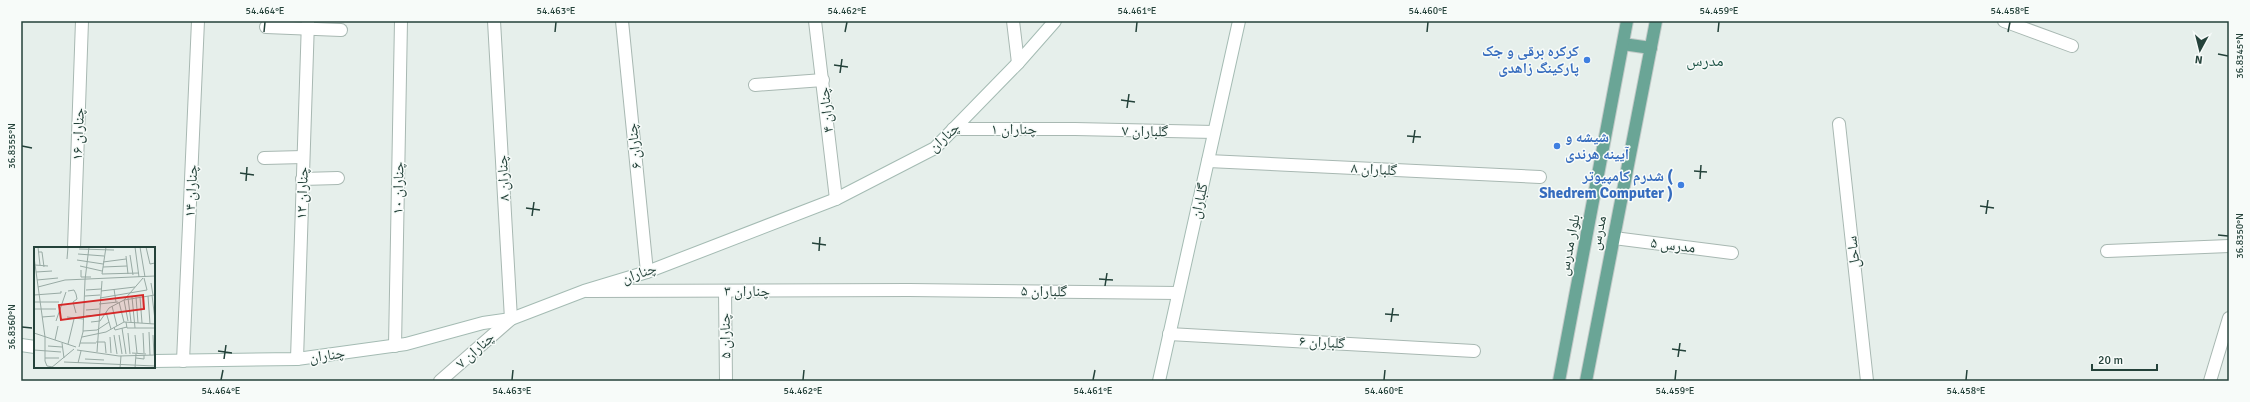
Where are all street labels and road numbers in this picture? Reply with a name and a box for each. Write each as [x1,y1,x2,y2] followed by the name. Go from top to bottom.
[815,86,838,134] street label: ۴ چناران
[68,107,89,161] street label: چناران ۱۶
[925,118,964,156] street label: چناران
[991,120,1037,139] street label: چناران ۱
[623,122,646,170] street label: چناران ۶
[1122,122,1169,141] street label: ۷ گلباران
[493,154,514,201] street label: چناران ۸
[1350,159,1398,180] street label: گلباران ۸
[389,161,408,214] street label: چناران ۱۰
[181,164,202,218] street label: چناران ۱۴
[292,166,313,220] street label: چناران ۱۲
[1186,181,1213,221] street label: گلباران
[1554,213,1585,278] street label: بلوار مدرس
[1586,214,1611,252] street label: مدرس
[1649,233,1697,258] street label: مدرس ۵
[1842,235,1865,269] street label: ساحل
[619,259,660,288] street label: چناران
[724,282,770,301] street label: چناران ۳
[1021,282,1068,301] street label: گلباران ۵
[716,312,735,359] street label: ۵ چناران
[452,328,499,373] street label: چناران ۷
[1298,332,1346,353] street label: گلباران ۶
[308,344,347,367] street label: چناران

